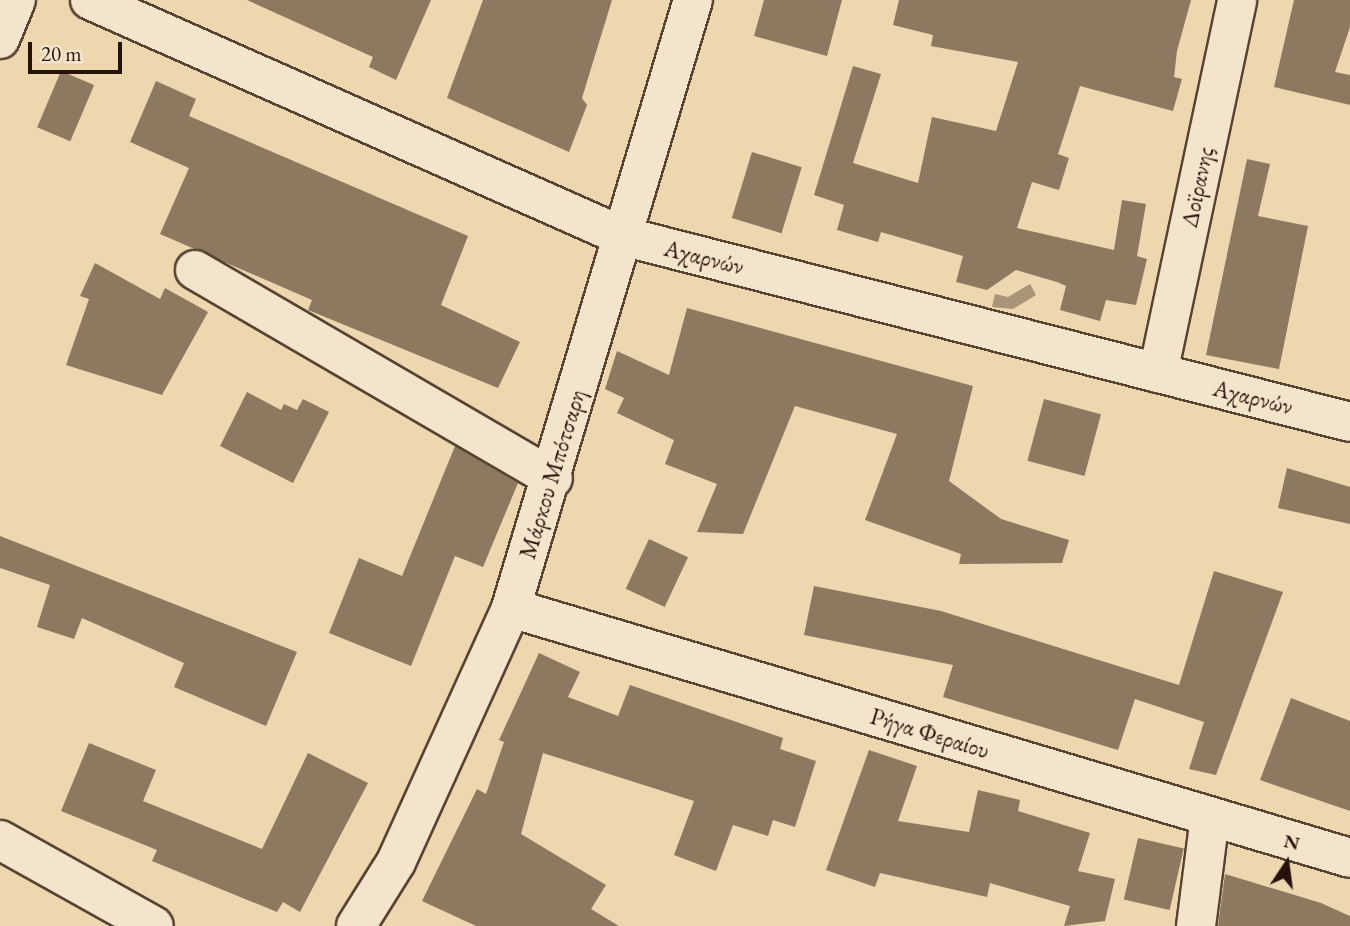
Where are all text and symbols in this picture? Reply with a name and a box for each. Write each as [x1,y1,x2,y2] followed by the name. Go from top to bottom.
[32,28,126,72] scale bar
[41,40,82,67] text: 20 m
[1174,144,1220,230] street label: Δοϊρανης
[661,233,747,281] street label: Αχαρνών
[1210,373,1296,421] street label: Αχαρνών
[513,386,591,562] street label: Μάρκου Μπότσαρη
[867,701,993,765] street label: Ρήγα Φεραίου
[1252,828,1322,898] north arrow
[1282,828,1302,856] text: N

